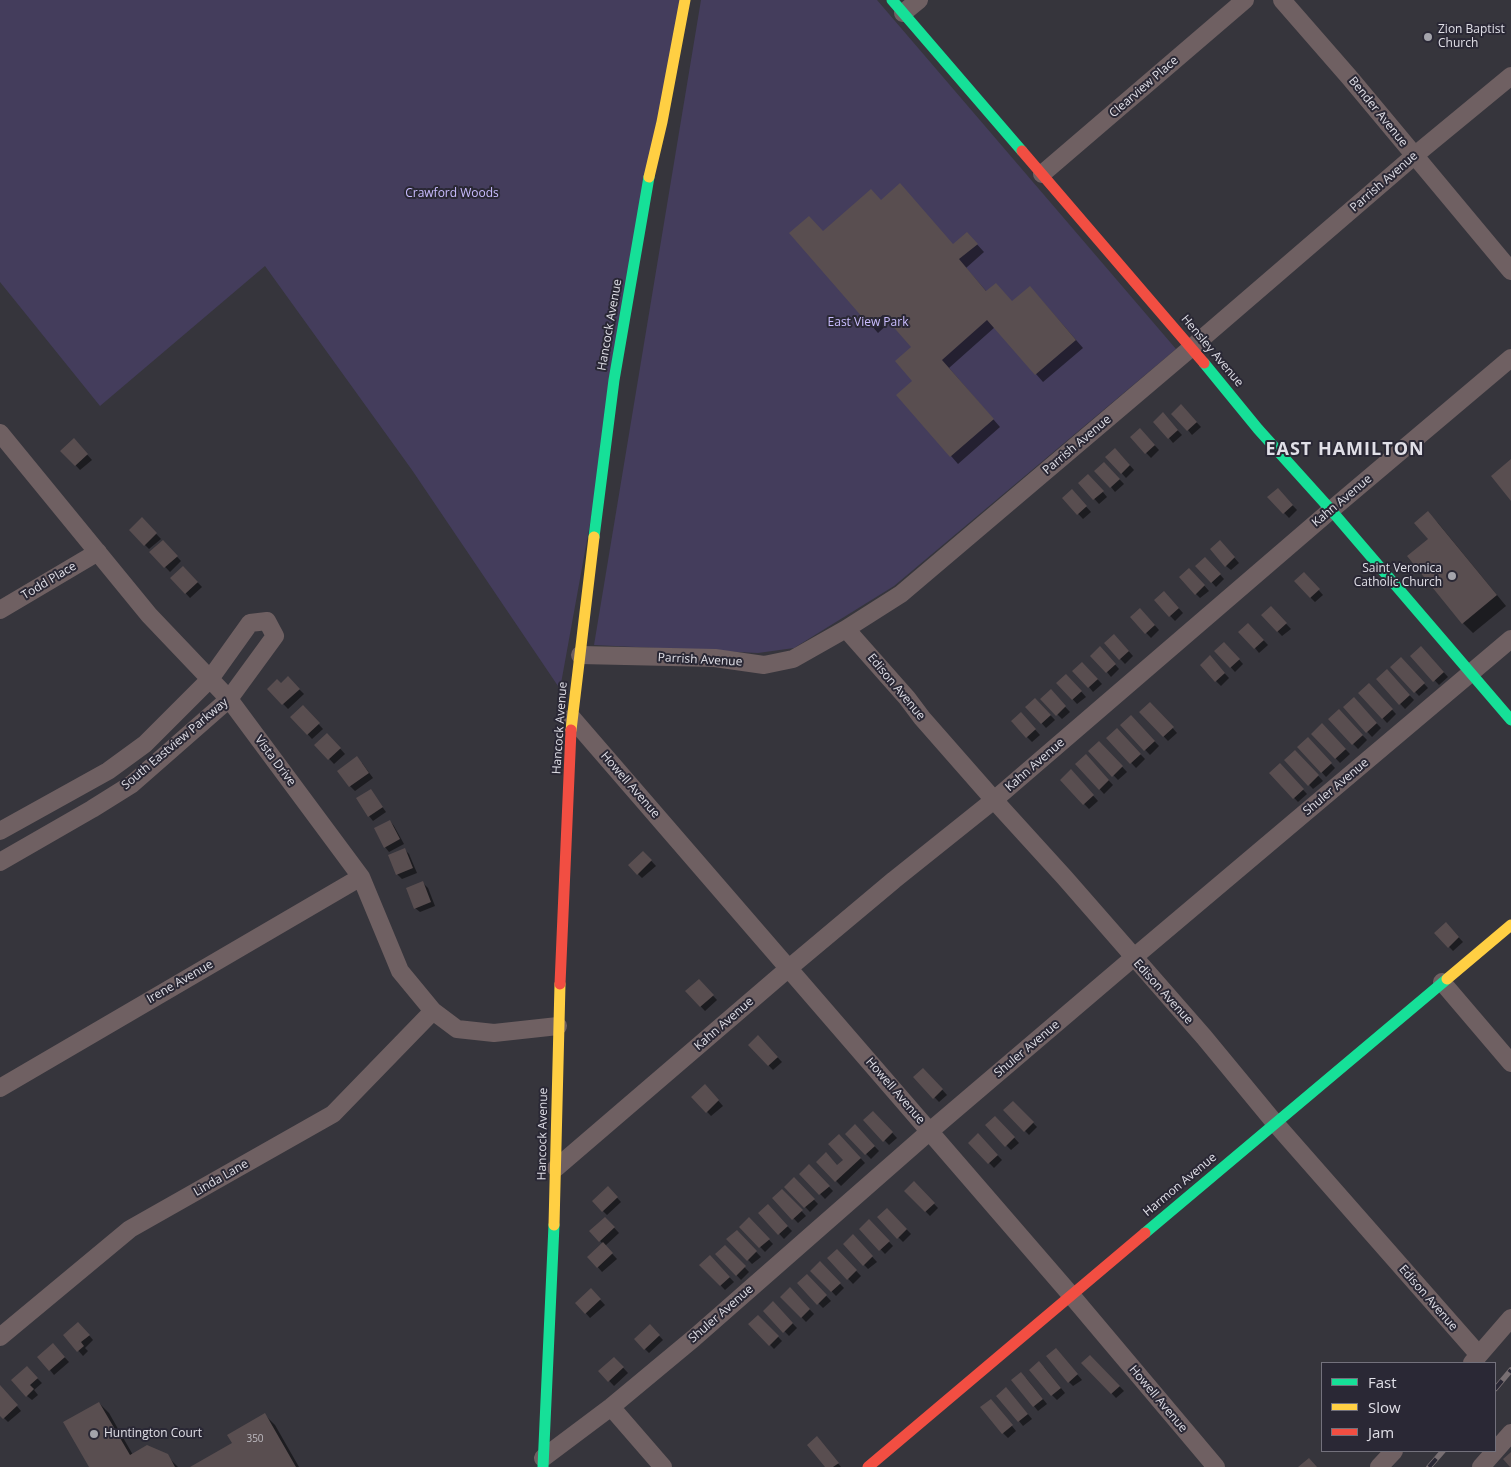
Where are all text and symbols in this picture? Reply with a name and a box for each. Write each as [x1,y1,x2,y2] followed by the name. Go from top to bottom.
[1438,23,1505,51] place label: Zion Baptist Church
[1422,31,1434,43] marker: Zion Baptist Church
[1107,53,1181,121] street label: Clearview Place
[1345,74,1411,150] street label: Bender Avenue
[1347,149,1421,215] street label: Parrish Avenue
[405,187,499,201] park label: Crawford Woods
[595,278,625,372] street label: Hancock Avenue
[1178,312,1246,390] street label: Hensley Avenue
[828,316,908,330] park label: East View Park
[1040,412,1114,478] street label: Parrish Avenue
[1264,439,1426,461] district label: EAST HAMILTON
[1309,472,1375,530] street label: Kahn Avenue
[19,559,79,603] street label: Todd Place
[1354,562,1442,590] place label: Saint Veronica Catholic Church
[1446,570,1458,582] marker: Saint Veronica Catholic Church
[657,651,743,669] street label: Parrish Avenue
[864,651,928,723] street label: Edison Avenue
[550,681,570,775] street label: Hancock Avenue
[119,695,231,793] street label: South Eastview Parkway
[251,733,299,789] street label: Vista Drive
[1002,735,1068,795] street label: Kahn Avenue
[597,749,663,821] street label: Howell Avenue
[1300,755,1372,819] street label: Shuler Avenue
[144,957,216,1007] street label: Irene Avenue
[1130,957,1196,1027] street label: Edison Avenue
[691,994,757,1054] street label: Kahn Avenue
[991,1017,1063,1081] street label: Shuler Avenue
[862,1055,928,1127] street label: Howell Avenue
[535,1087,551,1181] street label: Hancock Avenue
[1141,1150,1219,1220] street label: Harmon Avenue
[191,1157,251,1199] street label: Linda Lane
[1396,1262,1460,1334] street label: Edison Avenue
[686,1282,756,1346] street label: Shuler Avenue
[1321,1362,1496,1452] legend
[1126,1363,1190,1435] street label: Howell Avenue
[1368,1372,1397,1392] text: Fast
[1368,1397,1401,1417] text: Slow
[1368,1422,1394,1442] text: Jam
[104,1427,202,1441] place label: Huntington Court
[88,1428,100,1440] marker: Huntington Court
[246,1433,264,1445] house number: 350

